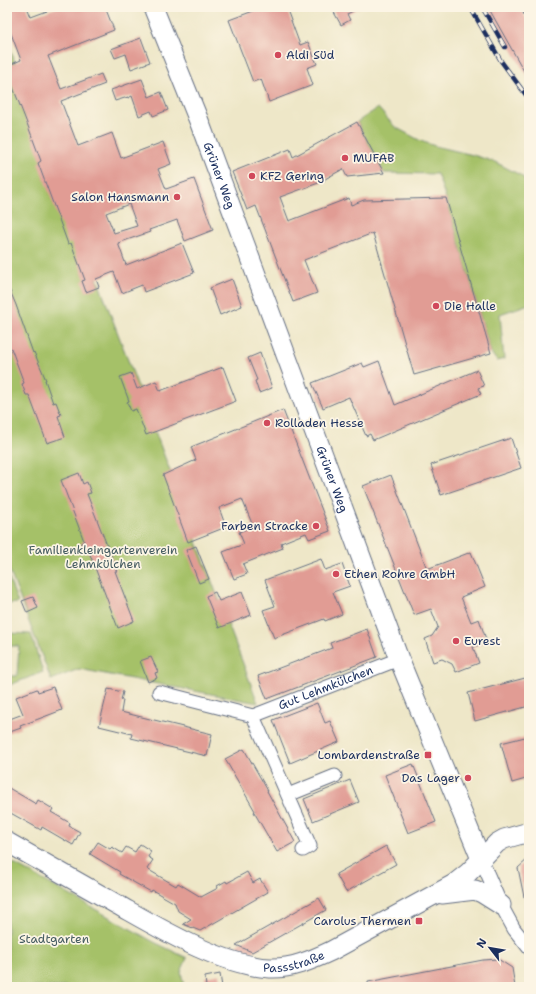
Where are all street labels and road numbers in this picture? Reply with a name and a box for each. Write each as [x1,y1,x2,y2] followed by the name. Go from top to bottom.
[200,140,239,211] street label: Grüner Weg
[312,444,352,515] street label: Grüner Weg
[276,662,375,713] street label: Gut Lehmkülchen
[262,947,327,976] street label: Passstraße

